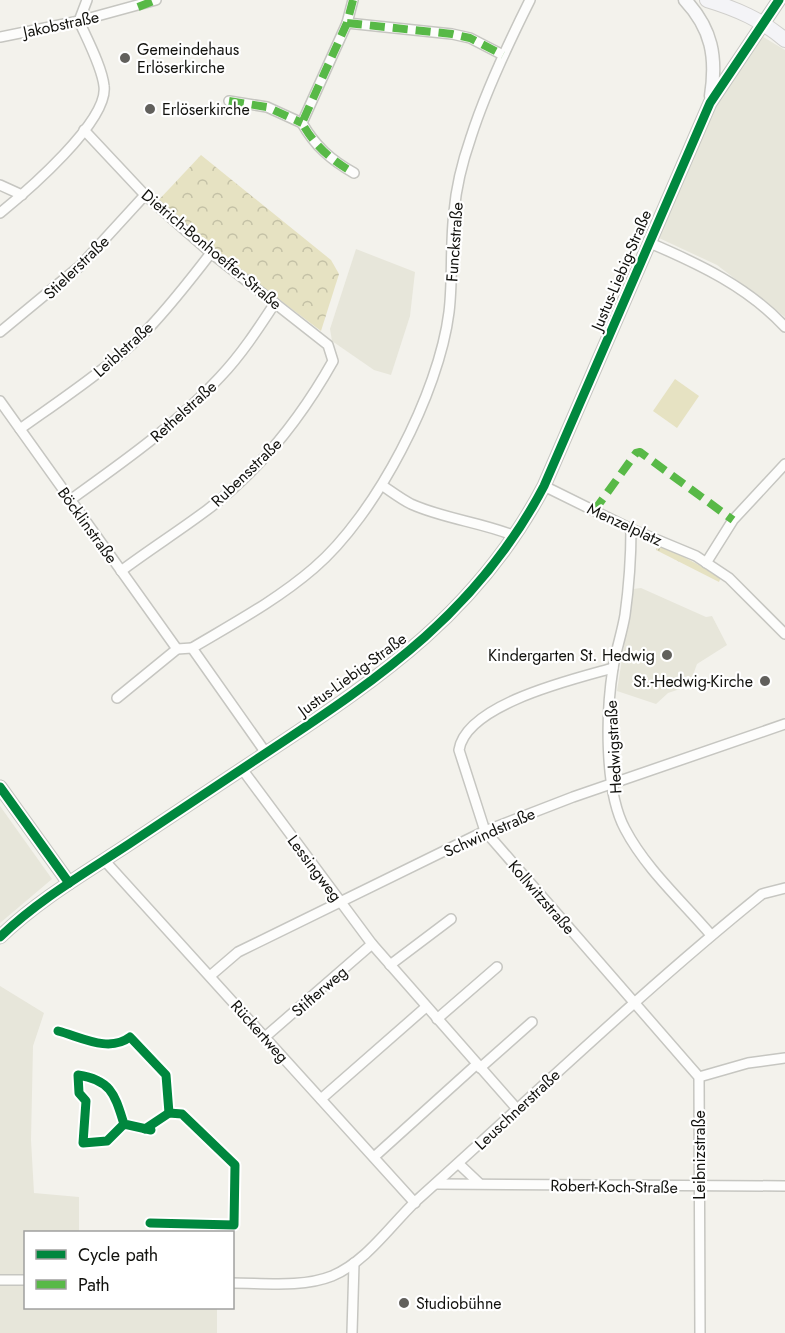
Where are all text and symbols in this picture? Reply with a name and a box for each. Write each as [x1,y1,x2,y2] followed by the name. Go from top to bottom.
[19,5,101,44] street label: Jakobstraße
[137,38,239,79] place label: Gemeindehaus Erlöserkirche
[118,51,132,65] marker: Gemeindehaus Erlöserkirche
[162,98,250,121] place label: Erlöserkirche
[143,102,157,116] marker: Erlöserkirche
[137,184,287,315] street label: Dietrich-Bonhoeffer-Straße
[440,201,469,283] street label: Funckstraße
[585,206,657,336] street label: Justus-Liebig-Straße
[38,230,114,305] street label: Stielerstraße
[88,316,158,382] street label: Leiblstraße
[145,375,222,447] street label: Rethelstraße
[206,433,287,512] street label: Rubensstraße
[52,482,123,568] street label: Böcklinstraße
[584,497,667,552] street label: Menzelplatz
[292,627,411,723] street label: Justus-Liebig-Straße
[488,644,655,667] place label: Kindergarten St. Hedwig
[660,648,674,662] marker: Kindergarten St. Hedwig
[633,670,753,693] place label: St.-Hedwig-Kirche
[758,674,772,688] marker: St.-Hedwig-Kirche
[600,700,627,794] street label: Hedwigstraße
[440,802,539,863] street label: Schwindstraße
[282,830,347,906] street label: Lessingweg
[503,855,580,939] street label: Kollwitzstraße
[286,961,352,1022] street label: Stifterweg
[225,995,294,1068] street label: Rückertweg
[470,1064,565,1155] street label: Leuschnerstraße
[688,1110,711,1200] street label: Leibnizstraße
[550,1174,678,1199] street label: Robert-Koch-Straße
[24,1231,234,1309] legend
[78,1242,158,1268] text: Cycle path
[78,1272,110,1298] text: Path
[416,1292,502,1315] place label: Studiobühne
[397,1296,411,1310] marker: Studiobühne

